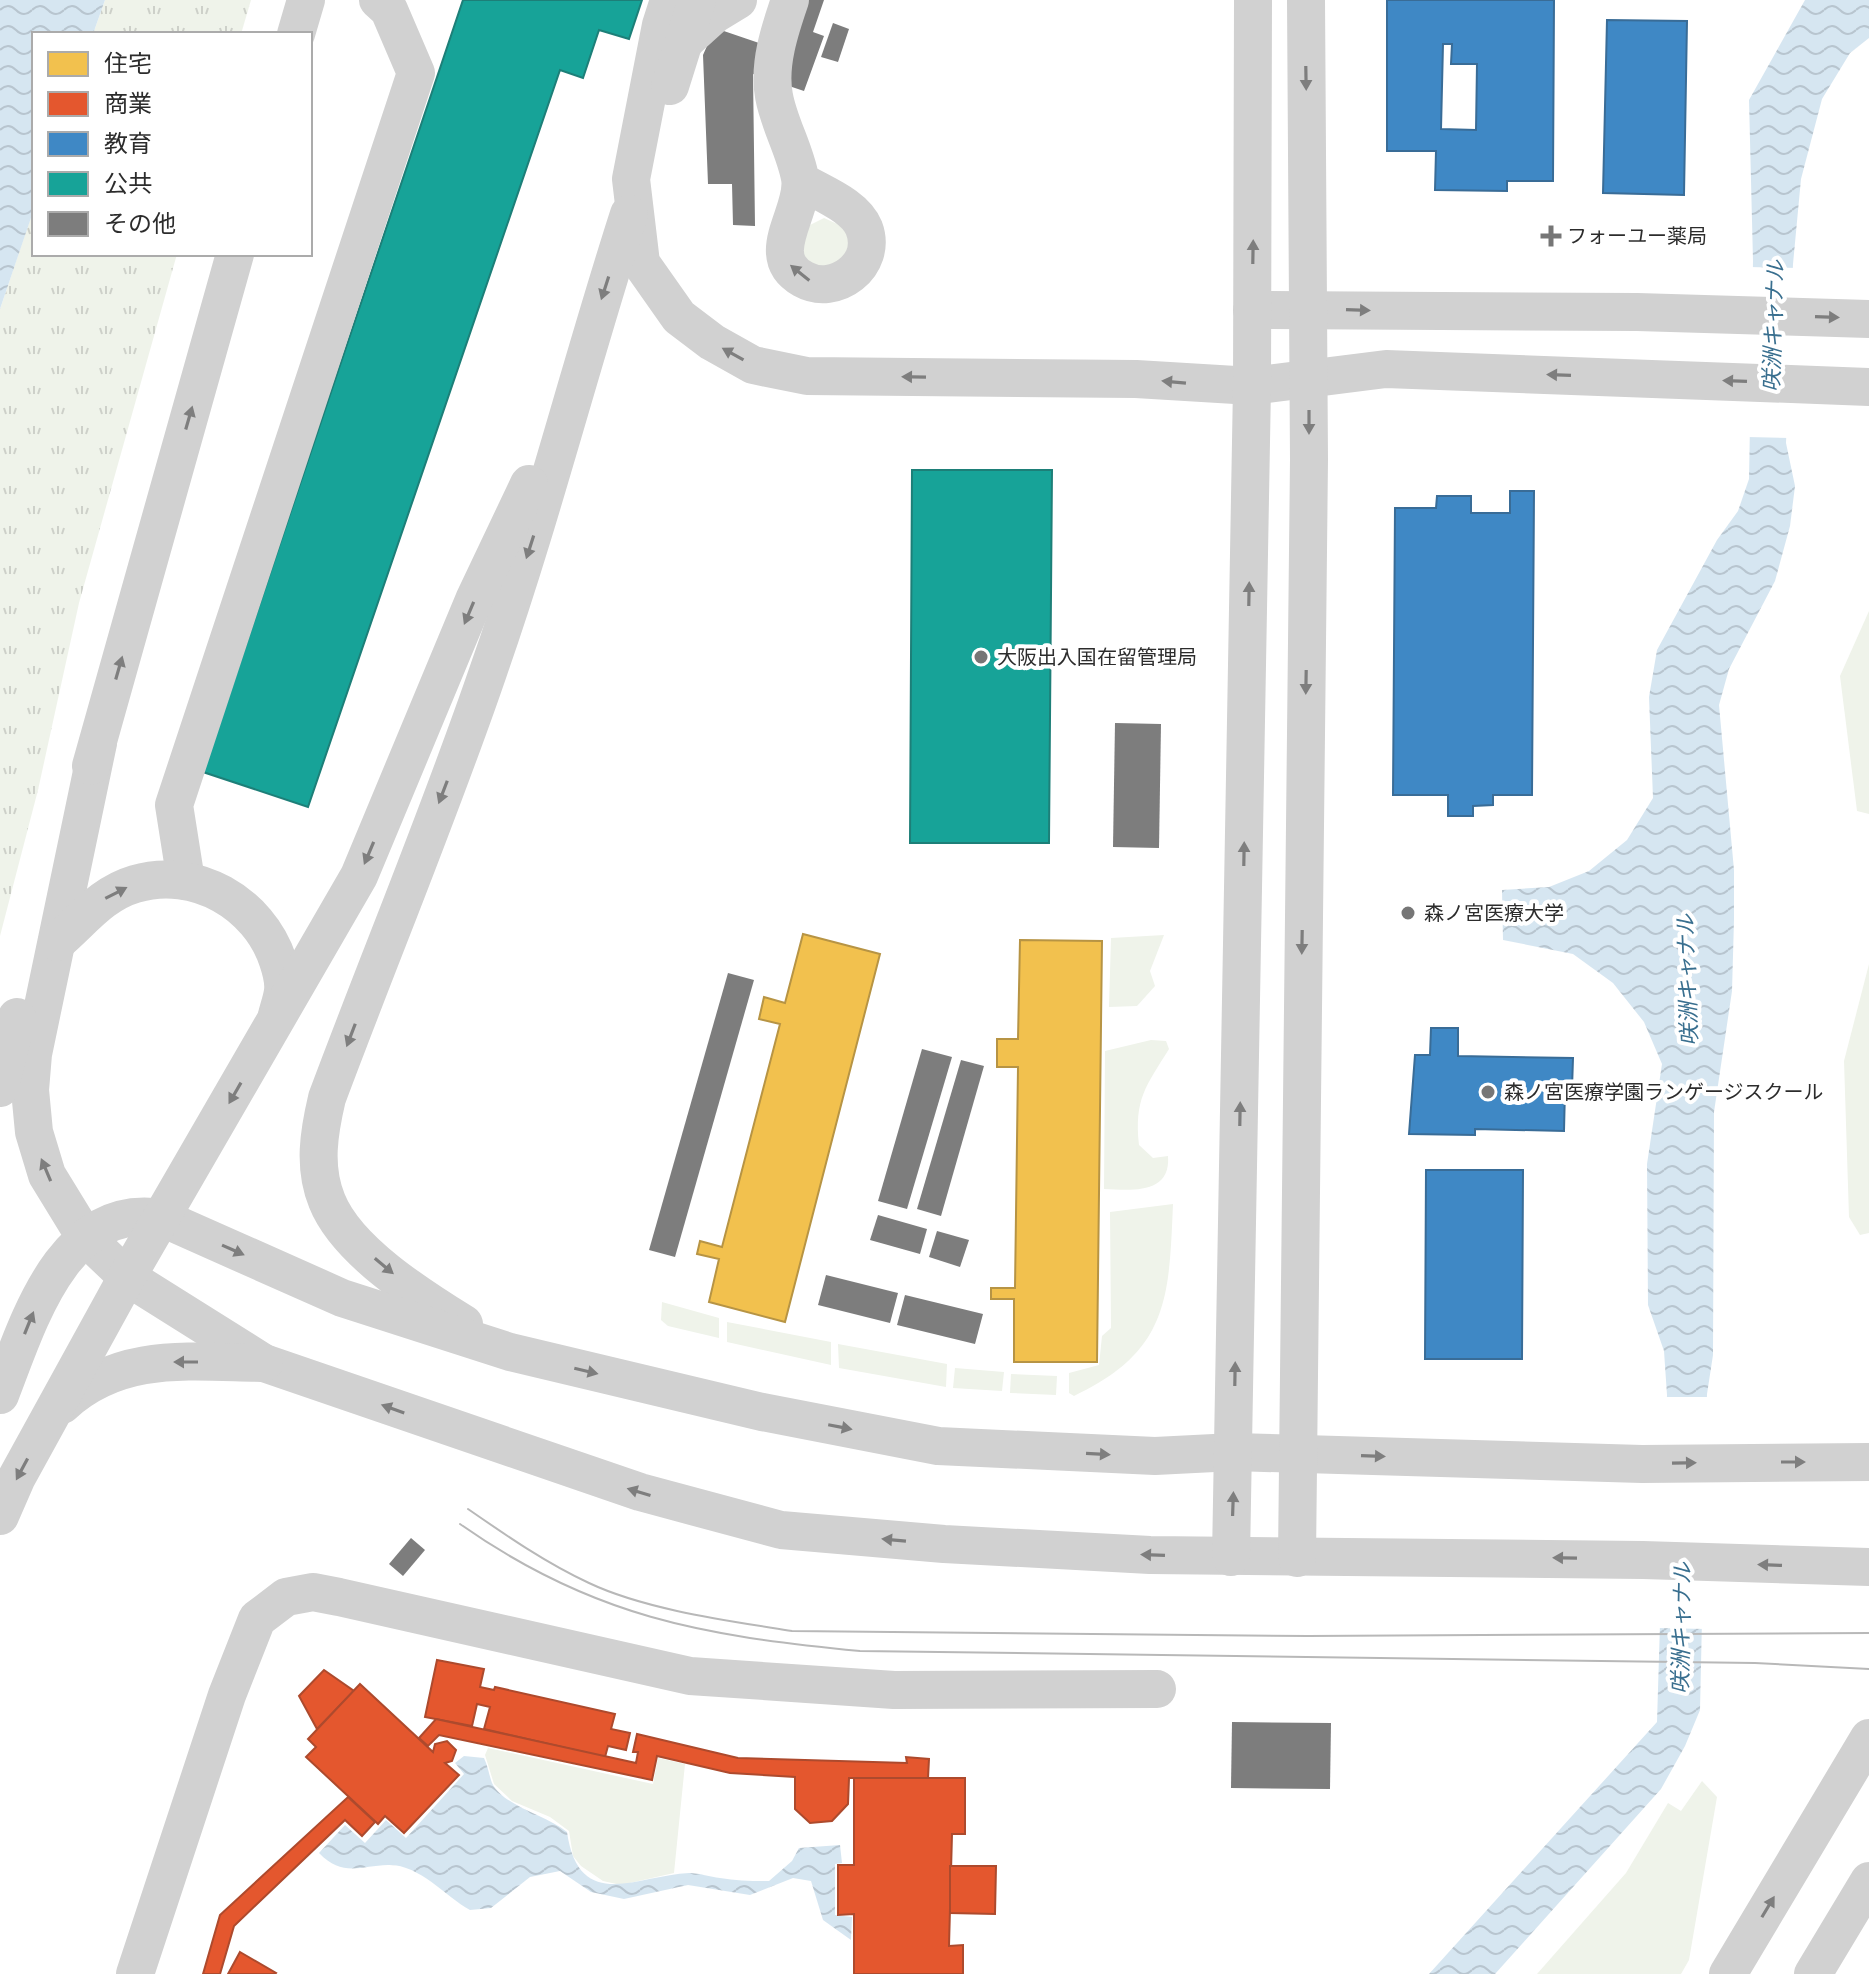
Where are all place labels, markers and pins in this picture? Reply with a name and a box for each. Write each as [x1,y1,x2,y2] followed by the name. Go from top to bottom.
[1567,224,1707,248] place label: フォーユー薬局
[1542,227,1560,245] marker: フォーユー薬局
[997,645,1197,669] place label: 大阪出入国在留管理局
[972,648,990,666] marker: 大阪出入国在留管理局
[1424,901,1564,925] place label: 森ノ宮医療大学
[1399,904,1417,922] marker: 森ノ宮医療大学
[1504,1080,1824,1104] place label: 森ノ宮医療学園ランゲージスクール
[1479,1083,1497,1101] marker: 森ノ宮医療学園ランゲージスクール

